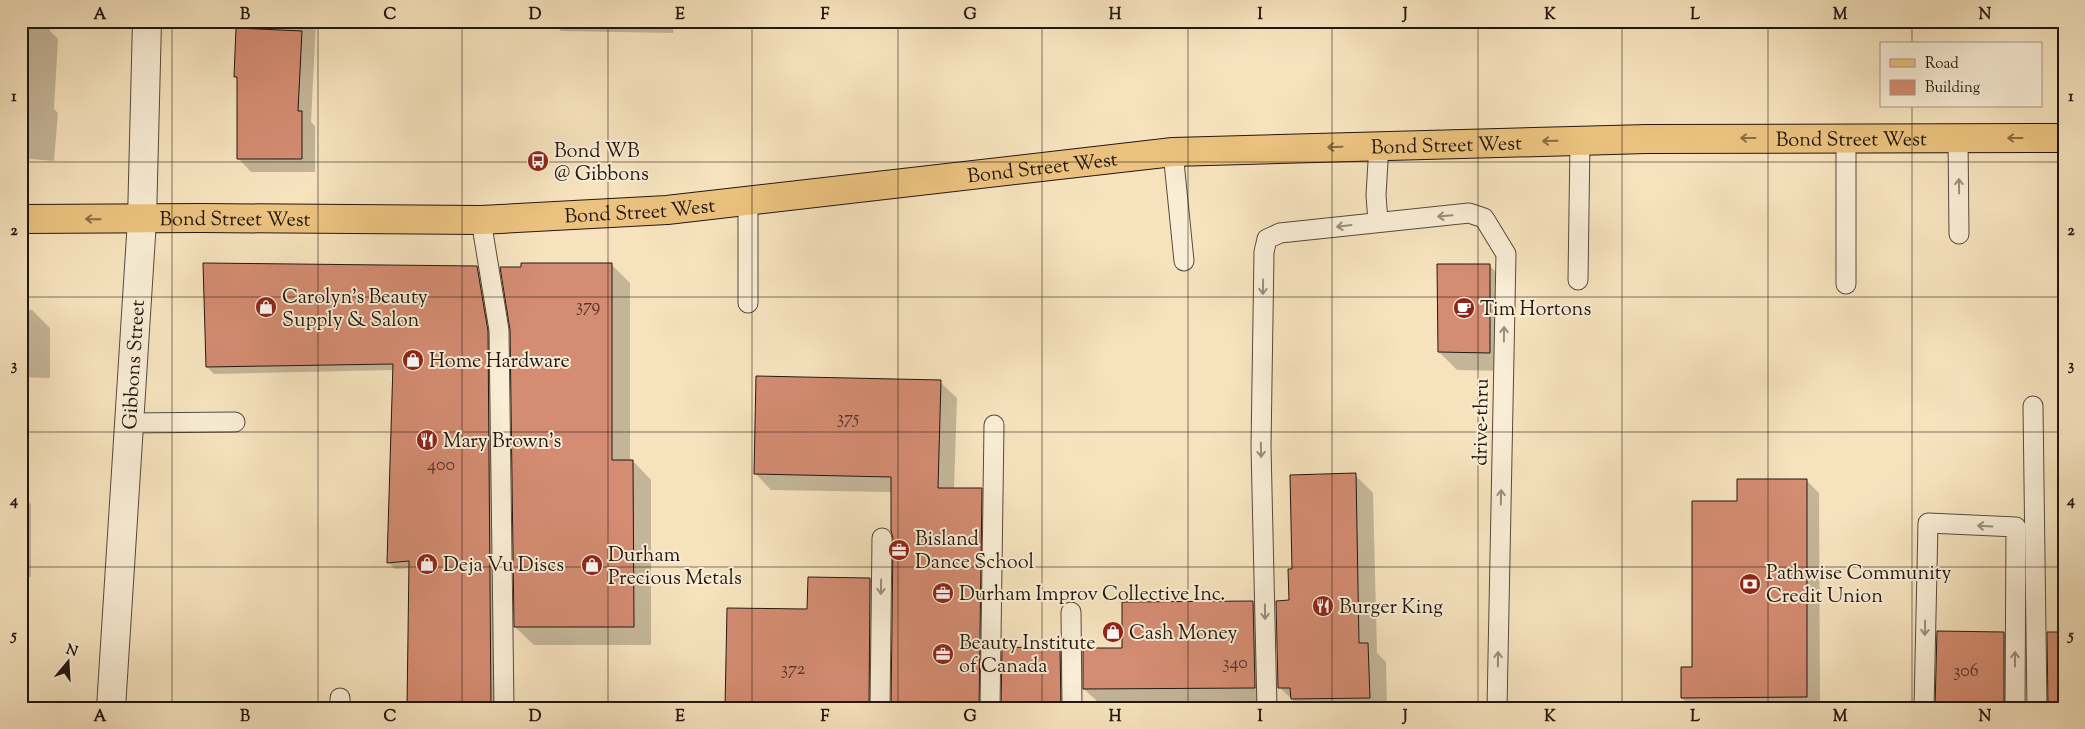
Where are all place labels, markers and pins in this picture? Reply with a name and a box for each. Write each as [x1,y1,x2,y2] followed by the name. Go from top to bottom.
[554,138,649,190] place label: Bond WB @ Gibbons
[526,149,550,173] bus stop icon: Bond WB @ Gibbons
[282,284,428,336] place label: Carolyn’s Beauty Supply & Salon
[254,295,278,319] shop icon: Carolyn’s Beauty Supply & Salon
[1452,296,1476,320] cafe icon: Tim Hortons
[1480,296,1591,325] place label: Tim Hortons
[401,348,425,372] shop icon: Home Hardware
[429,348,570,377] place label: Home Hardware
[415,428,439,452] restaurant icon: Mary Brown's
[443,428,561,457] place label: Mary Brown's
[915,526,1034,578] place label: Bisland Dance School
[887,538,911,562] office icon: Bisland Dance School
[608,542,742,594] place label: Durham Precious Metals
[415,552,439,576] shop icon: Deja Vu Discs
[443,552,564,581] place label: Deja Vu Discs
[580,553,604,577] shop icon: Durham Precious Metals
[1766,560,1952,612] place label: Pathwise Community Credit Union
[1738,572,1762,596] bank icon: Pathwise Community Credit Union
[931,581,955,605] office icon: Durham Improv Collective Inc.
[959,581,1225,610] place label: Durham Improv Collective Inc.
[1311,594,1335,618] restaurant icon: Burger King
[1339,594,1443,623] place label: Burger King
[1101,620,1125,644] shop icon: Cash Money
[1129,620,1238,649] place label: Cash Money
[959,630,1096,682] place label: Beauty Institute of Canada
[931,642,955,666] office icon: Beauty Institute of Canada

